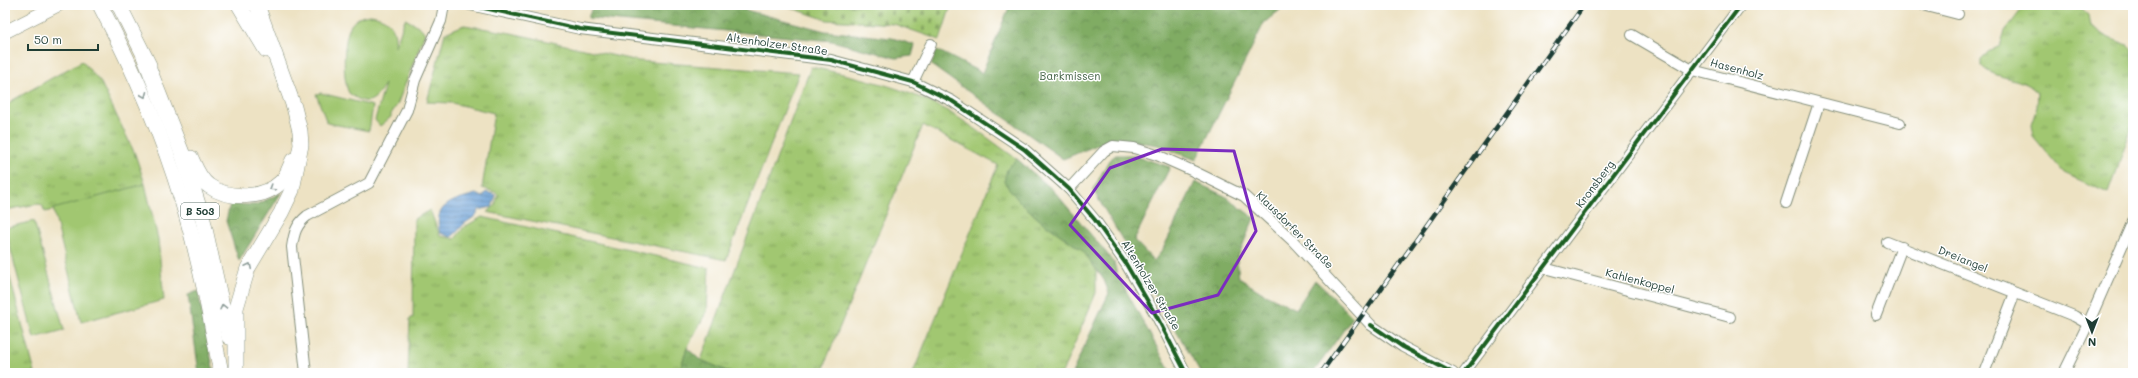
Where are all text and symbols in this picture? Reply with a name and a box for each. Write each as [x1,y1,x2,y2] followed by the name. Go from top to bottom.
[28,26,98,52] scale bar
[725,29,829,58] street label: Altenholzer Straße
[34,31,62,47] text: 50 m
[1709,54,1765,83] street label: Hasenholz
[1040,68,1100,83] park label: Barkmissen
[139,91,147,98] one-way arrow
[1572,157,1617,211] street label: Kronsberg
[269,183,276,190] one-way arrow
[1253,188,1338,272] street label: Klausdorfer Straße
[181,203,219,219] road number: B 503
[1119,237,1184,333] street label: Altenholzer Straße
[1936,242,1990,275] street label: Dreiangel
[244,263,252,270] one-way arrow
[1604,264,1676,297] street label: Kahlenkoppel
[220,304,228,310] one-way arrow
[2072,312,2112,352] north arrow
[2088,335,2096,350] text: N

